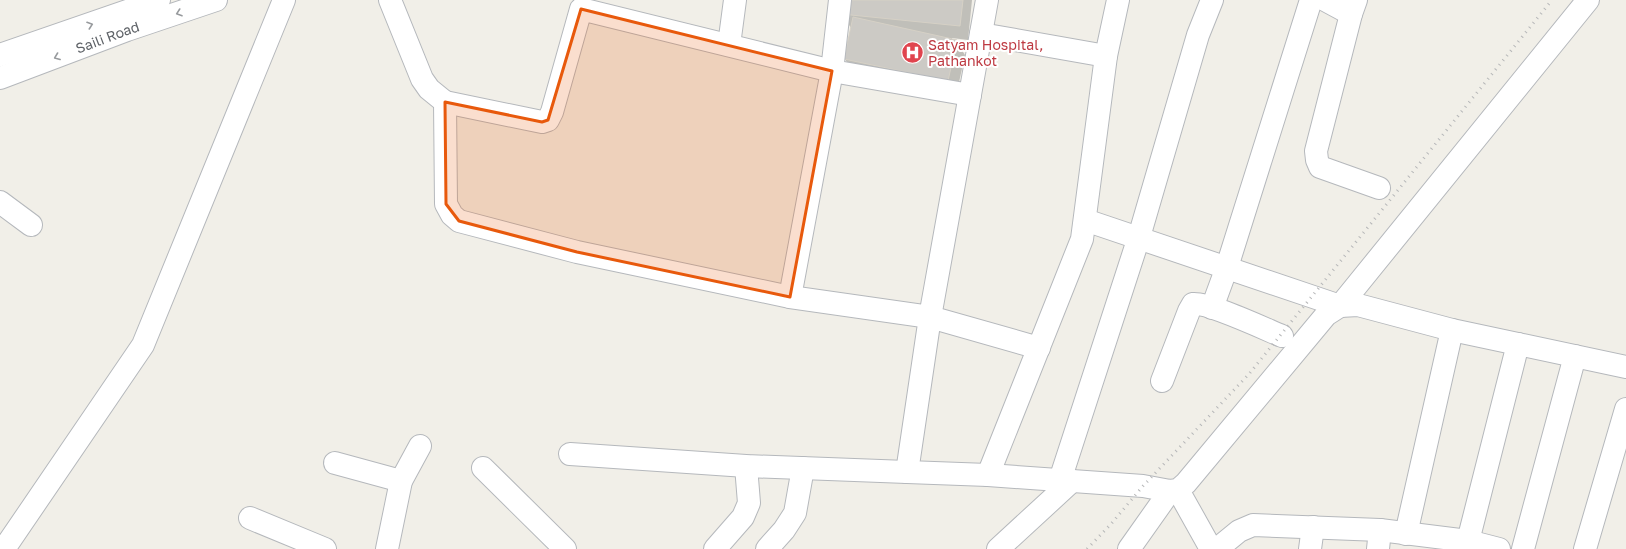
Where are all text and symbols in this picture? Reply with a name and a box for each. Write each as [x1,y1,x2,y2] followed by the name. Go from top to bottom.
[176,8,183,16] one-way arrow
[73,17,142,57] street label: Saili Road
[86,21,93,29] one-way arrow
[928,36,1044,69] place label: Satyam Hospital, Pathankot
[899,40,925,66] hospital icon: Satyam Hospital, Pathankot
[53,52,60,60] one-way arrow

